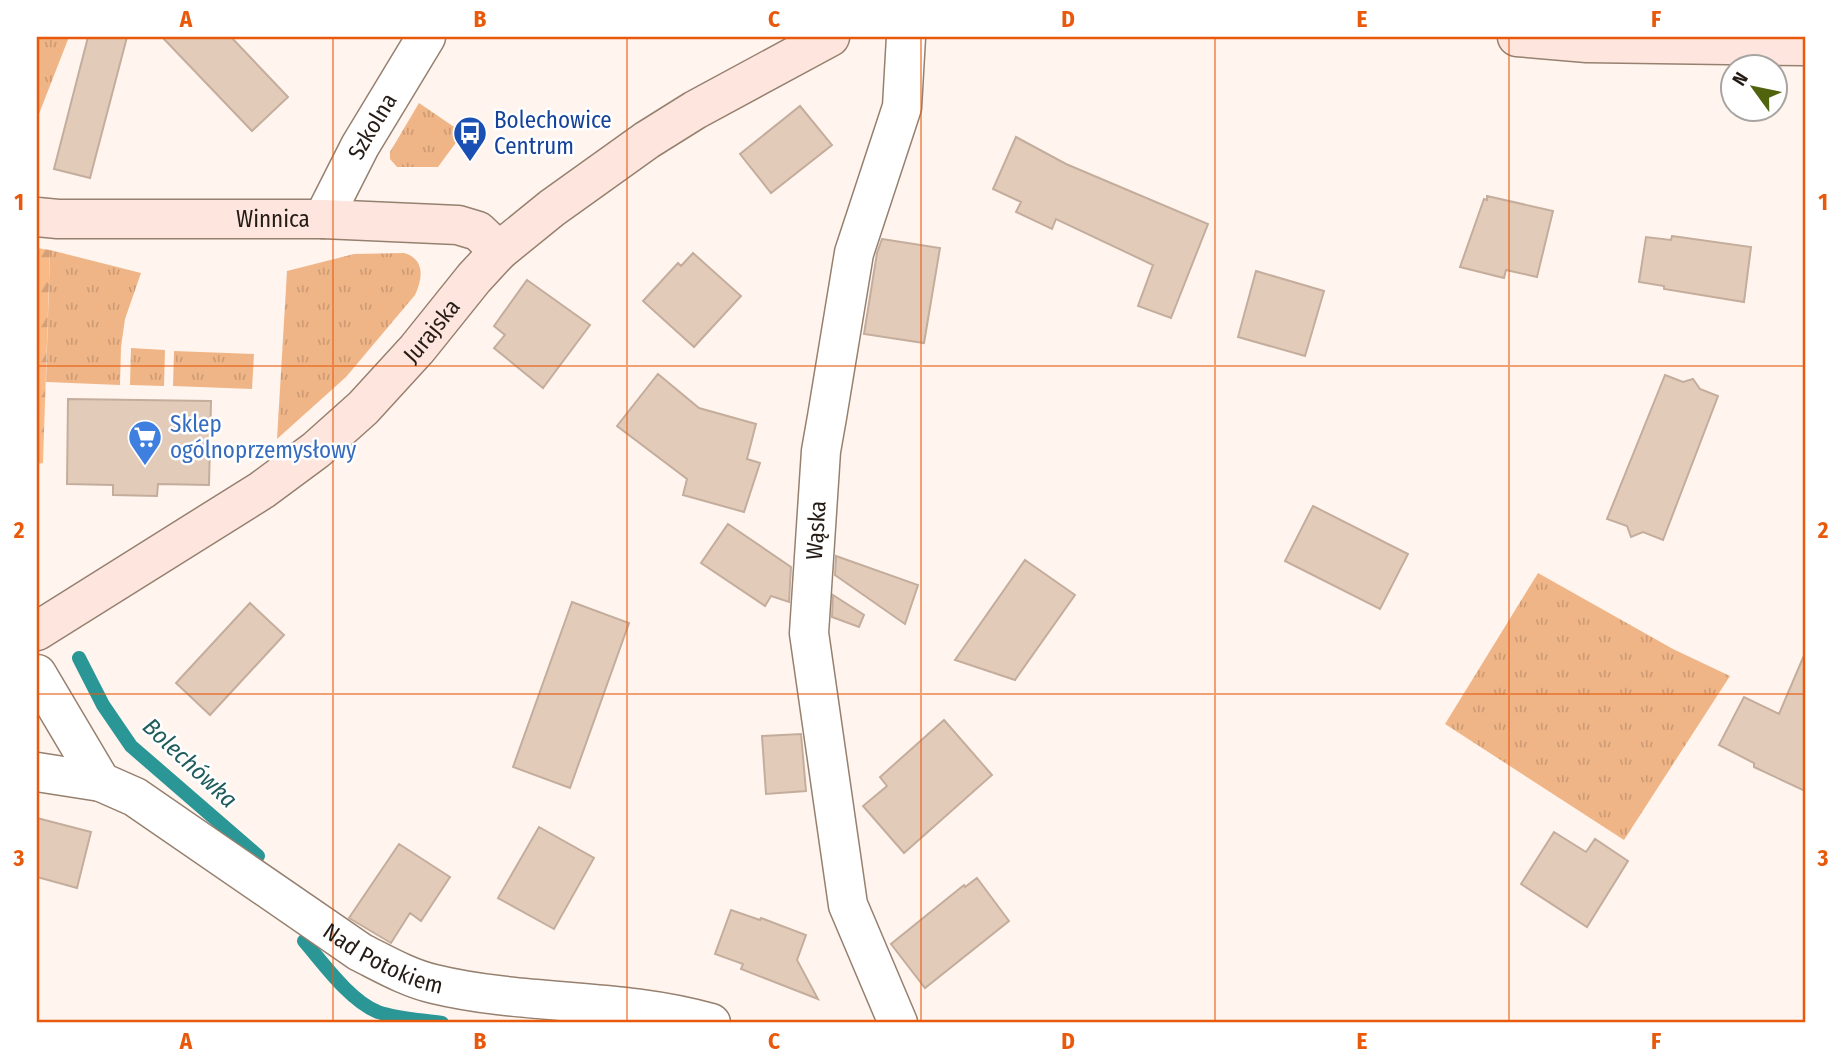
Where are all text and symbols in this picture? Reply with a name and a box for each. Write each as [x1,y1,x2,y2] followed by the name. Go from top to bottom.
[179,5,193,33] text: A
[474,5,487,33] text: B
[768,5,780,33] text: C
[1061,5,1075,33] text: D
[1357,5,1368,33] text: E
[1651,5,1661,33] text: F
[1720,52,1790,122] north arrow
[1727,68,1753,90] text: N
[342,88,403,164] street label: Szkolna
[494,106,612,160] place label: Bolechowice Centrum
[451,114,489,163] bus stop icon: Bolechowice Centrum
[14,188,24,216] text: 1
[1818,188,1828,216] text: 1
[236,205,310,233] street label: Winnica
[397,293,466,369] street label: Jurajska
[170,410,357,464] place label: Sklep ogólnoprzemysłowy
[126,418,164,467] supermarket icon: Sklep ogólnoprzemysłowy
[800,500,832,561] street label: Wąska
[13,516,25,544] text: 2
[1817,516,1829,544] text: 2
[137,712,243,814] water label: Bolechówka
[13,844,25,872] text: 3
[1817,844,1829,872] text: 3
[318,917,446,1000] street label: Nad Potokiem
[179,1027,193,1055] text: A
[474,1027,487,1055] text: B
[768,1027,780,1055] text: C
[1061,1027,1075,1055] text: D
[1357,1027,1368,1055] text: E
[1651,1027,1661,1055] text: F

